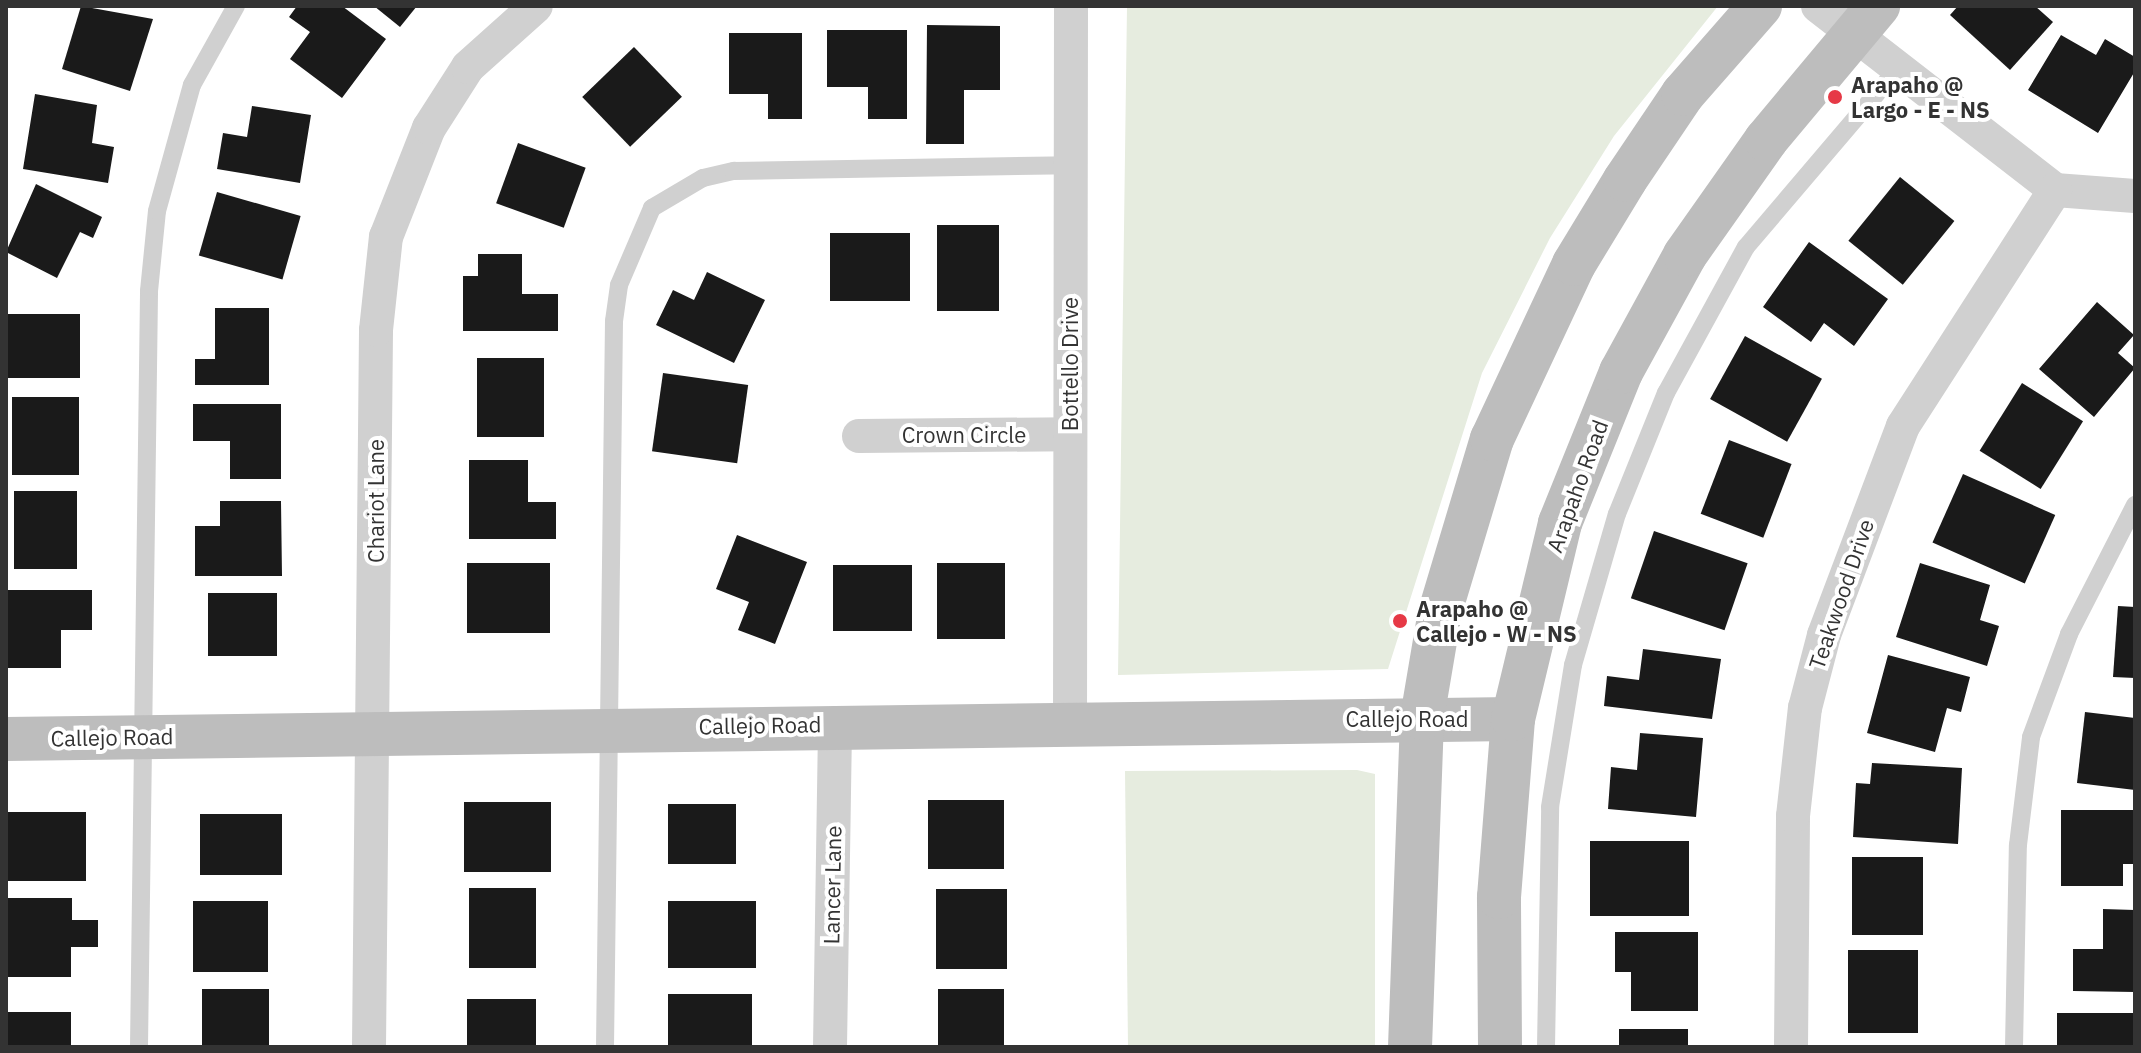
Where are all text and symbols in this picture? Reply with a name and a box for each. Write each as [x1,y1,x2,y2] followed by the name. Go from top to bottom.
[1851,71,1990,122] place label: Arapaho @ Largo - E - NS
[1826,88,1844,106] marker: Arapaho @ Largo - E - NS
[1057,297,1083,431] street label: Bottello Drive
[1541,416,1613,556] street label: Arapaho Road
[902,422,1026,448] street label: Crown Circle
[363,439,389,563] street label: Chariot Lane
[1803,515,1879,673] street label: Teakwood Drive
[1416,595,1577,646] place label: Arapaho @ Callejo - W - NS
[1391,612,1409,630] marker: Arapaho @ Callejo - W - NS
[1346,706,1468,732] street label: Callejo Road
[698,711,822,739] street label: Callejo Road
[50,723,174,751] street label: Callejo Road
[818,825,846,945] street label: Lancer Lane

